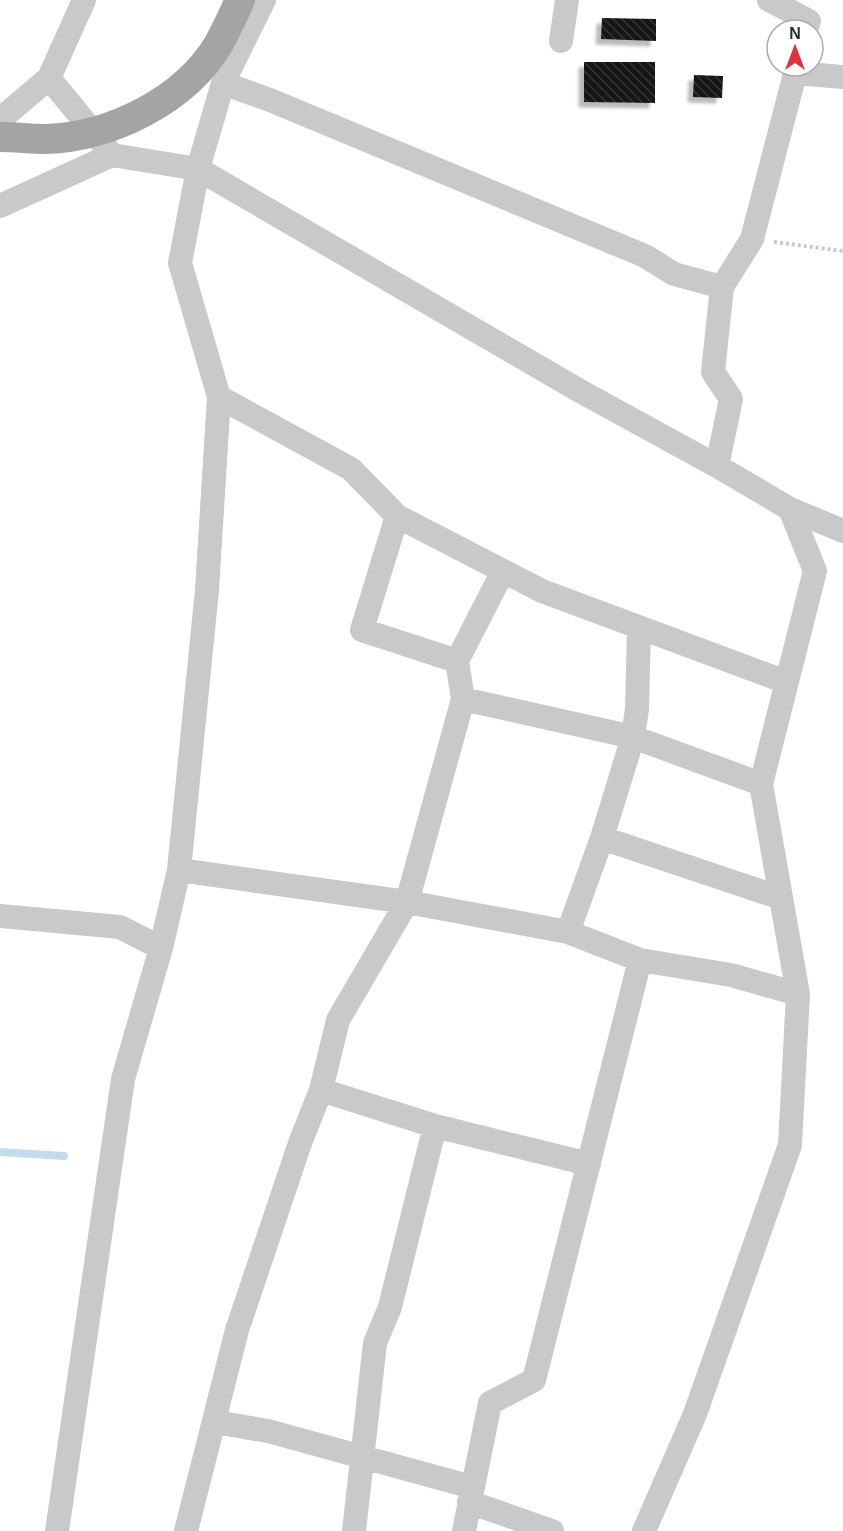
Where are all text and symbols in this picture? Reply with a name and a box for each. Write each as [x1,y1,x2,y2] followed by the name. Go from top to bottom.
[765,18,825,78] north arrow
[789,25,801,42] text: N

